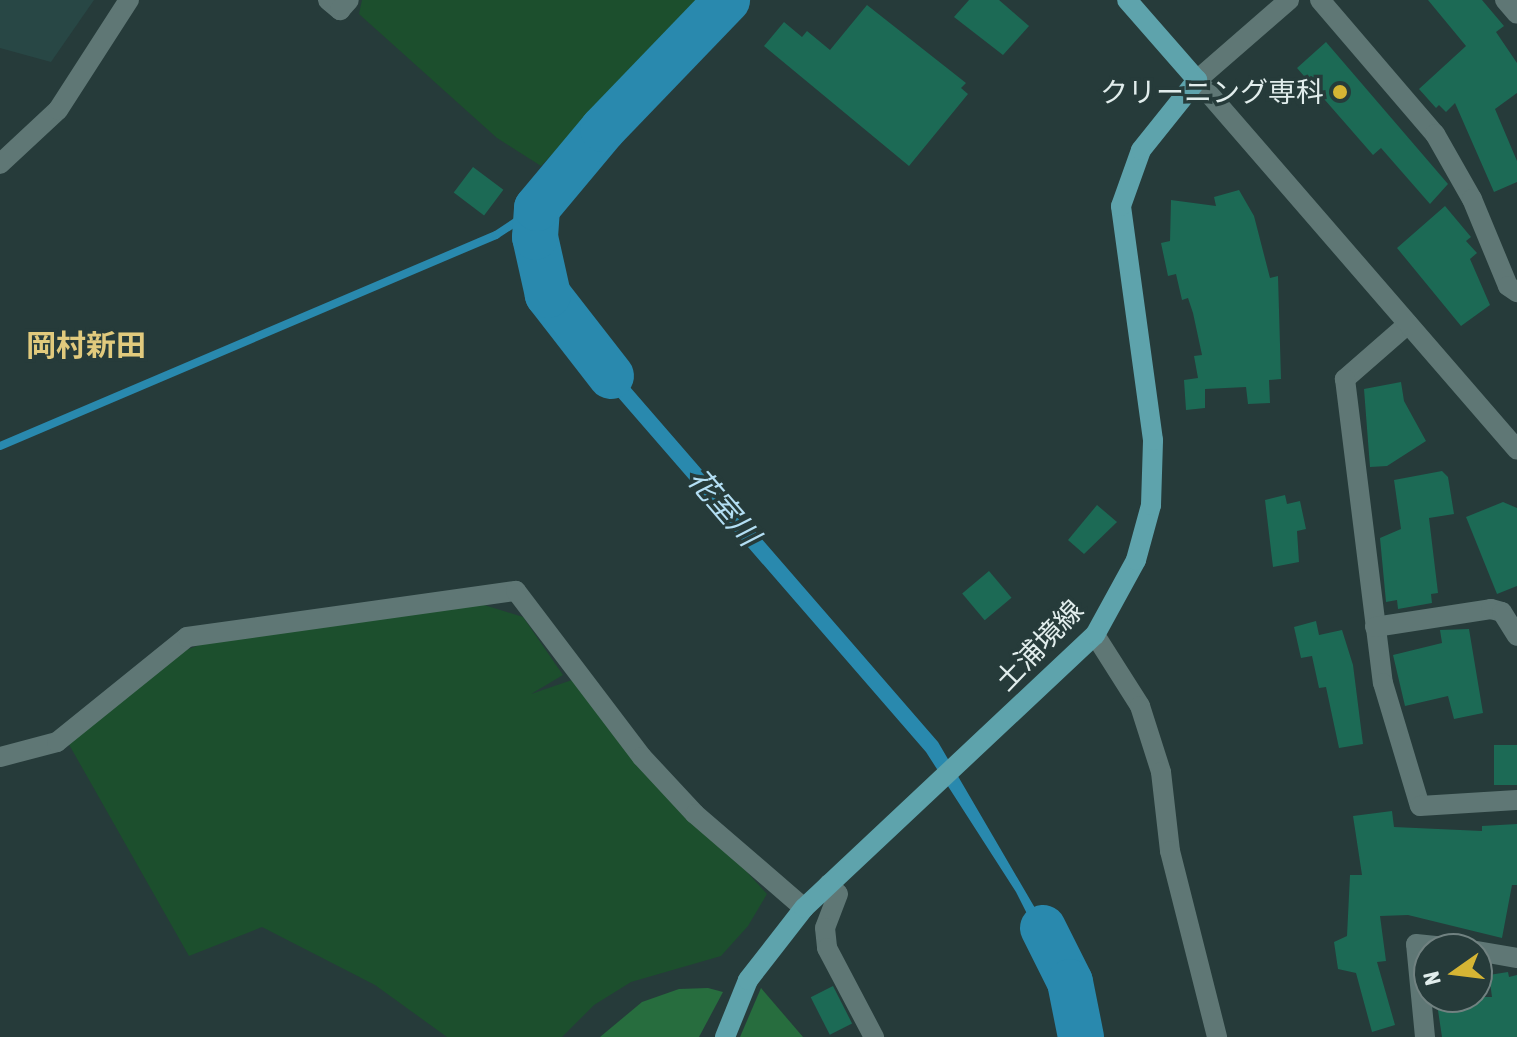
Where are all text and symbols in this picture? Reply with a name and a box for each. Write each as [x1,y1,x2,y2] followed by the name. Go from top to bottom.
[1100,75,1324,109] place label: クリーニング専科
[1331,83,1349,101] marker: クリーニング専科
[26,327,146,363] district label: 岡村新田
[681,461,767,553] water label: 花室川
[988,593,1090,697] street label: 土浦境線
[1413,933,1493,1013] north arrow
[1417,969,1446,988] text: N

